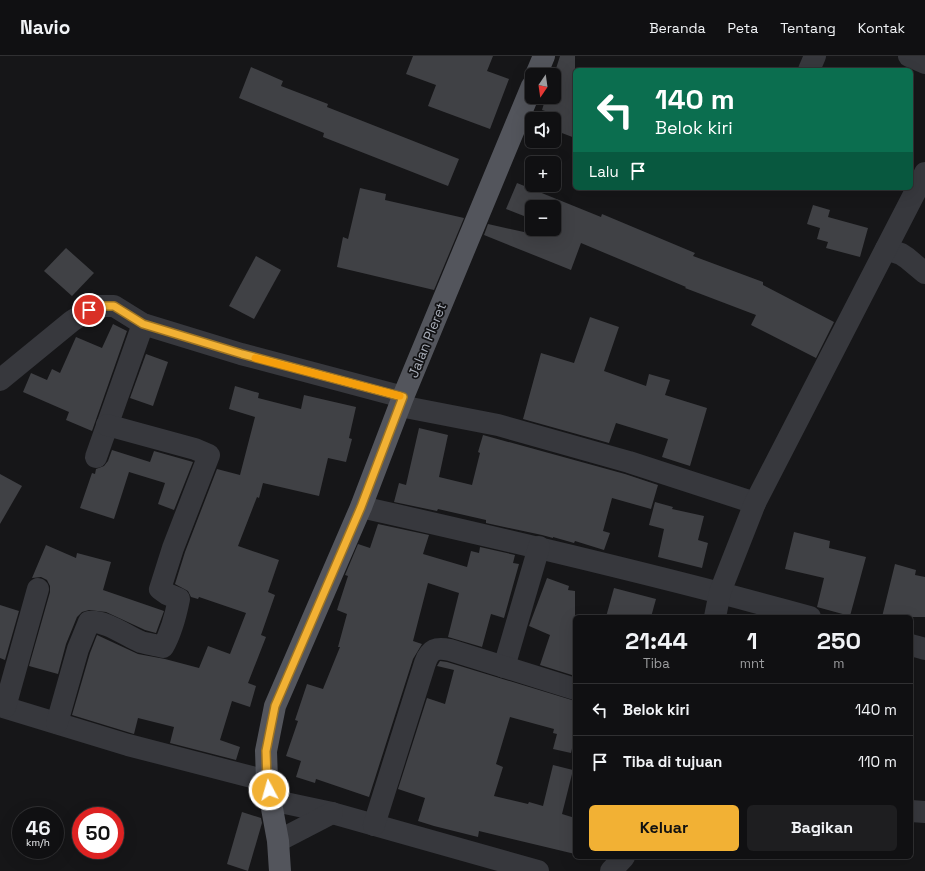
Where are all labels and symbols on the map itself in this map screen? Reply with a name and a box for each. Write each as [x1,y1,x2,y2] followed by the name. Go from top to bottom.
[525,68,561,104] north arrow
[72,293,106,327] pin
[404,300,450,380] street label: Jalan Pleret
[248,769,290,811] position arrow
[72,807,124,859] speed limit sign: 50

